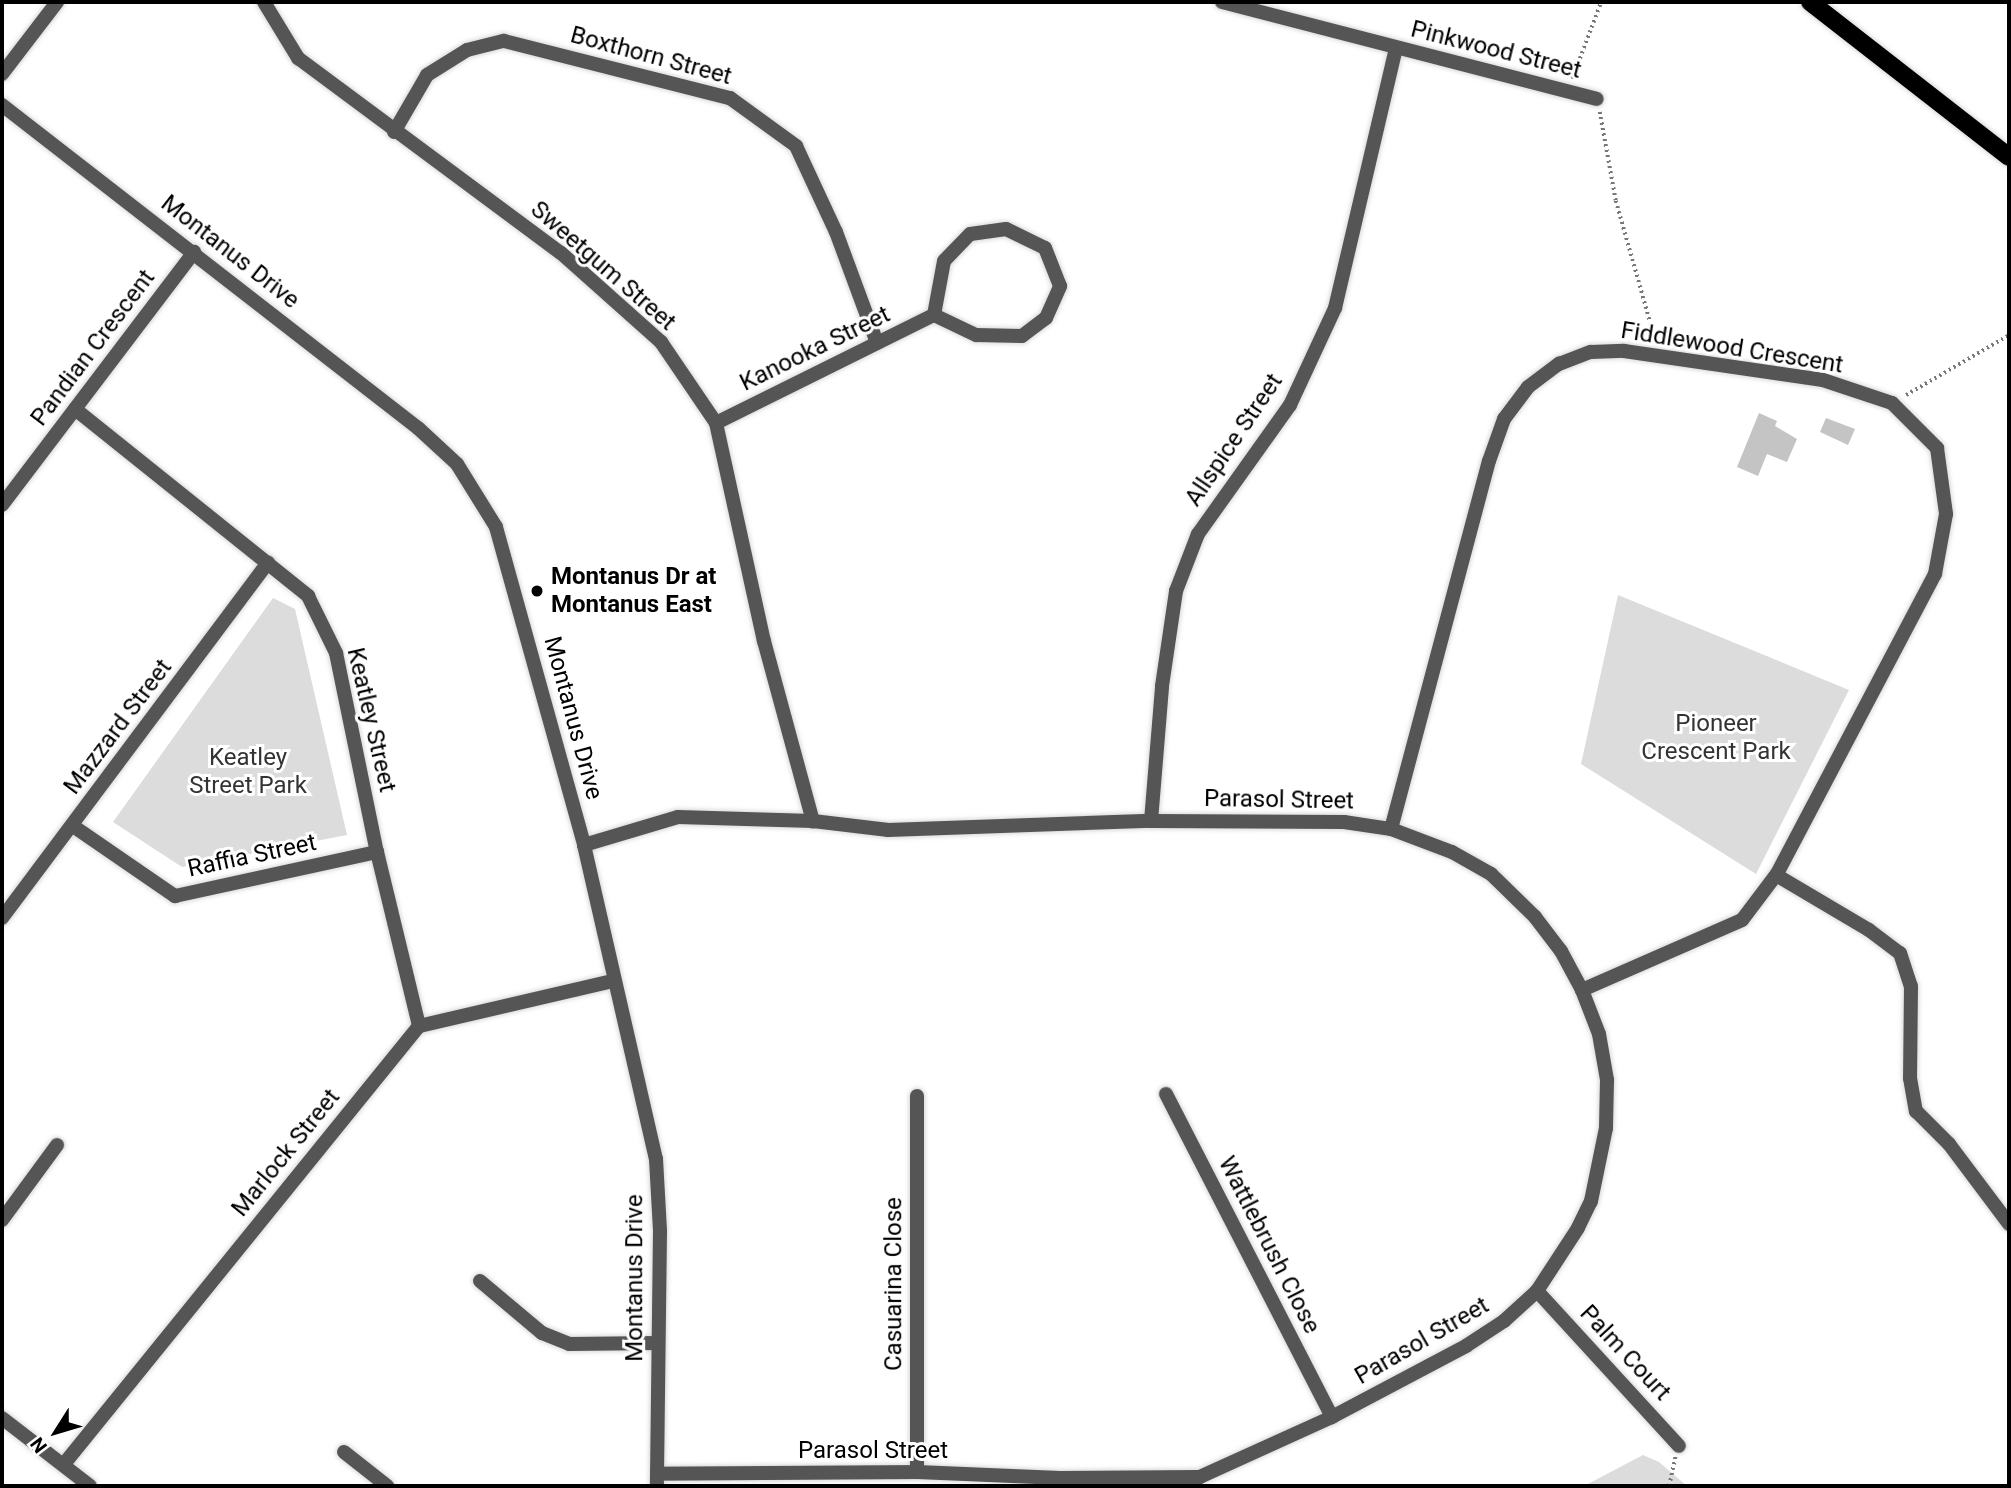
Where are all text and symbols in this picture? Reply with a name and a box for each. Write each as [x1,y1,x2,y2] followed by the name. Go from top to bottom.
[1408,15,1584,85] street label: Pinkwood Street
[567,21,735,91] street label: Boxthorn Street
[155,189,305,315] street label: Montanus Drive
[525,195,681,337] street label: Sweetgum Street
[25,264,161,432] street label: Pandian Crescent
[735,300,895,398] street label: Kanooka Street
[1619,316,1845,380] street label: Fiddlewood Crescent
[1179,368,1289,512] street label: Allspice Street
[551,563,716,619] place label: Montanus Dr at Montanus East
[529,583,545,599] marker: Montanus Dr at Montanus East
[537,633,609,803] street label: Montanus Drive
[340,645,402,795] street label: Keatley Street
[58,654,178,800] street label: Mazzard Street
[1641,710,1791,766] park label: Pioneer Crescent Park
[189,744,307,800] park label: Keatley Street Park
[1204,784,1354,816] street label: Parasol Street
[185,828,319,884] street label: Raffia Street
[226,1083,346,1223] street label: Marlock Street
[1212,1152,1326,1338] street label: Wattlebrush Close
[621,1194,649,1362] street label: Montanus Drive
[880,1197,908,1371] street label: Casuarina Close
[1350,1291,1494,1391] street label: Parasol Street
[1574,1299,1676,1407] street label: Palm Court
[21,1397,91,1467] north arrow
[26,1433,52,1457] text: N
[798,1437,948,1465] street label: Parasol Street

